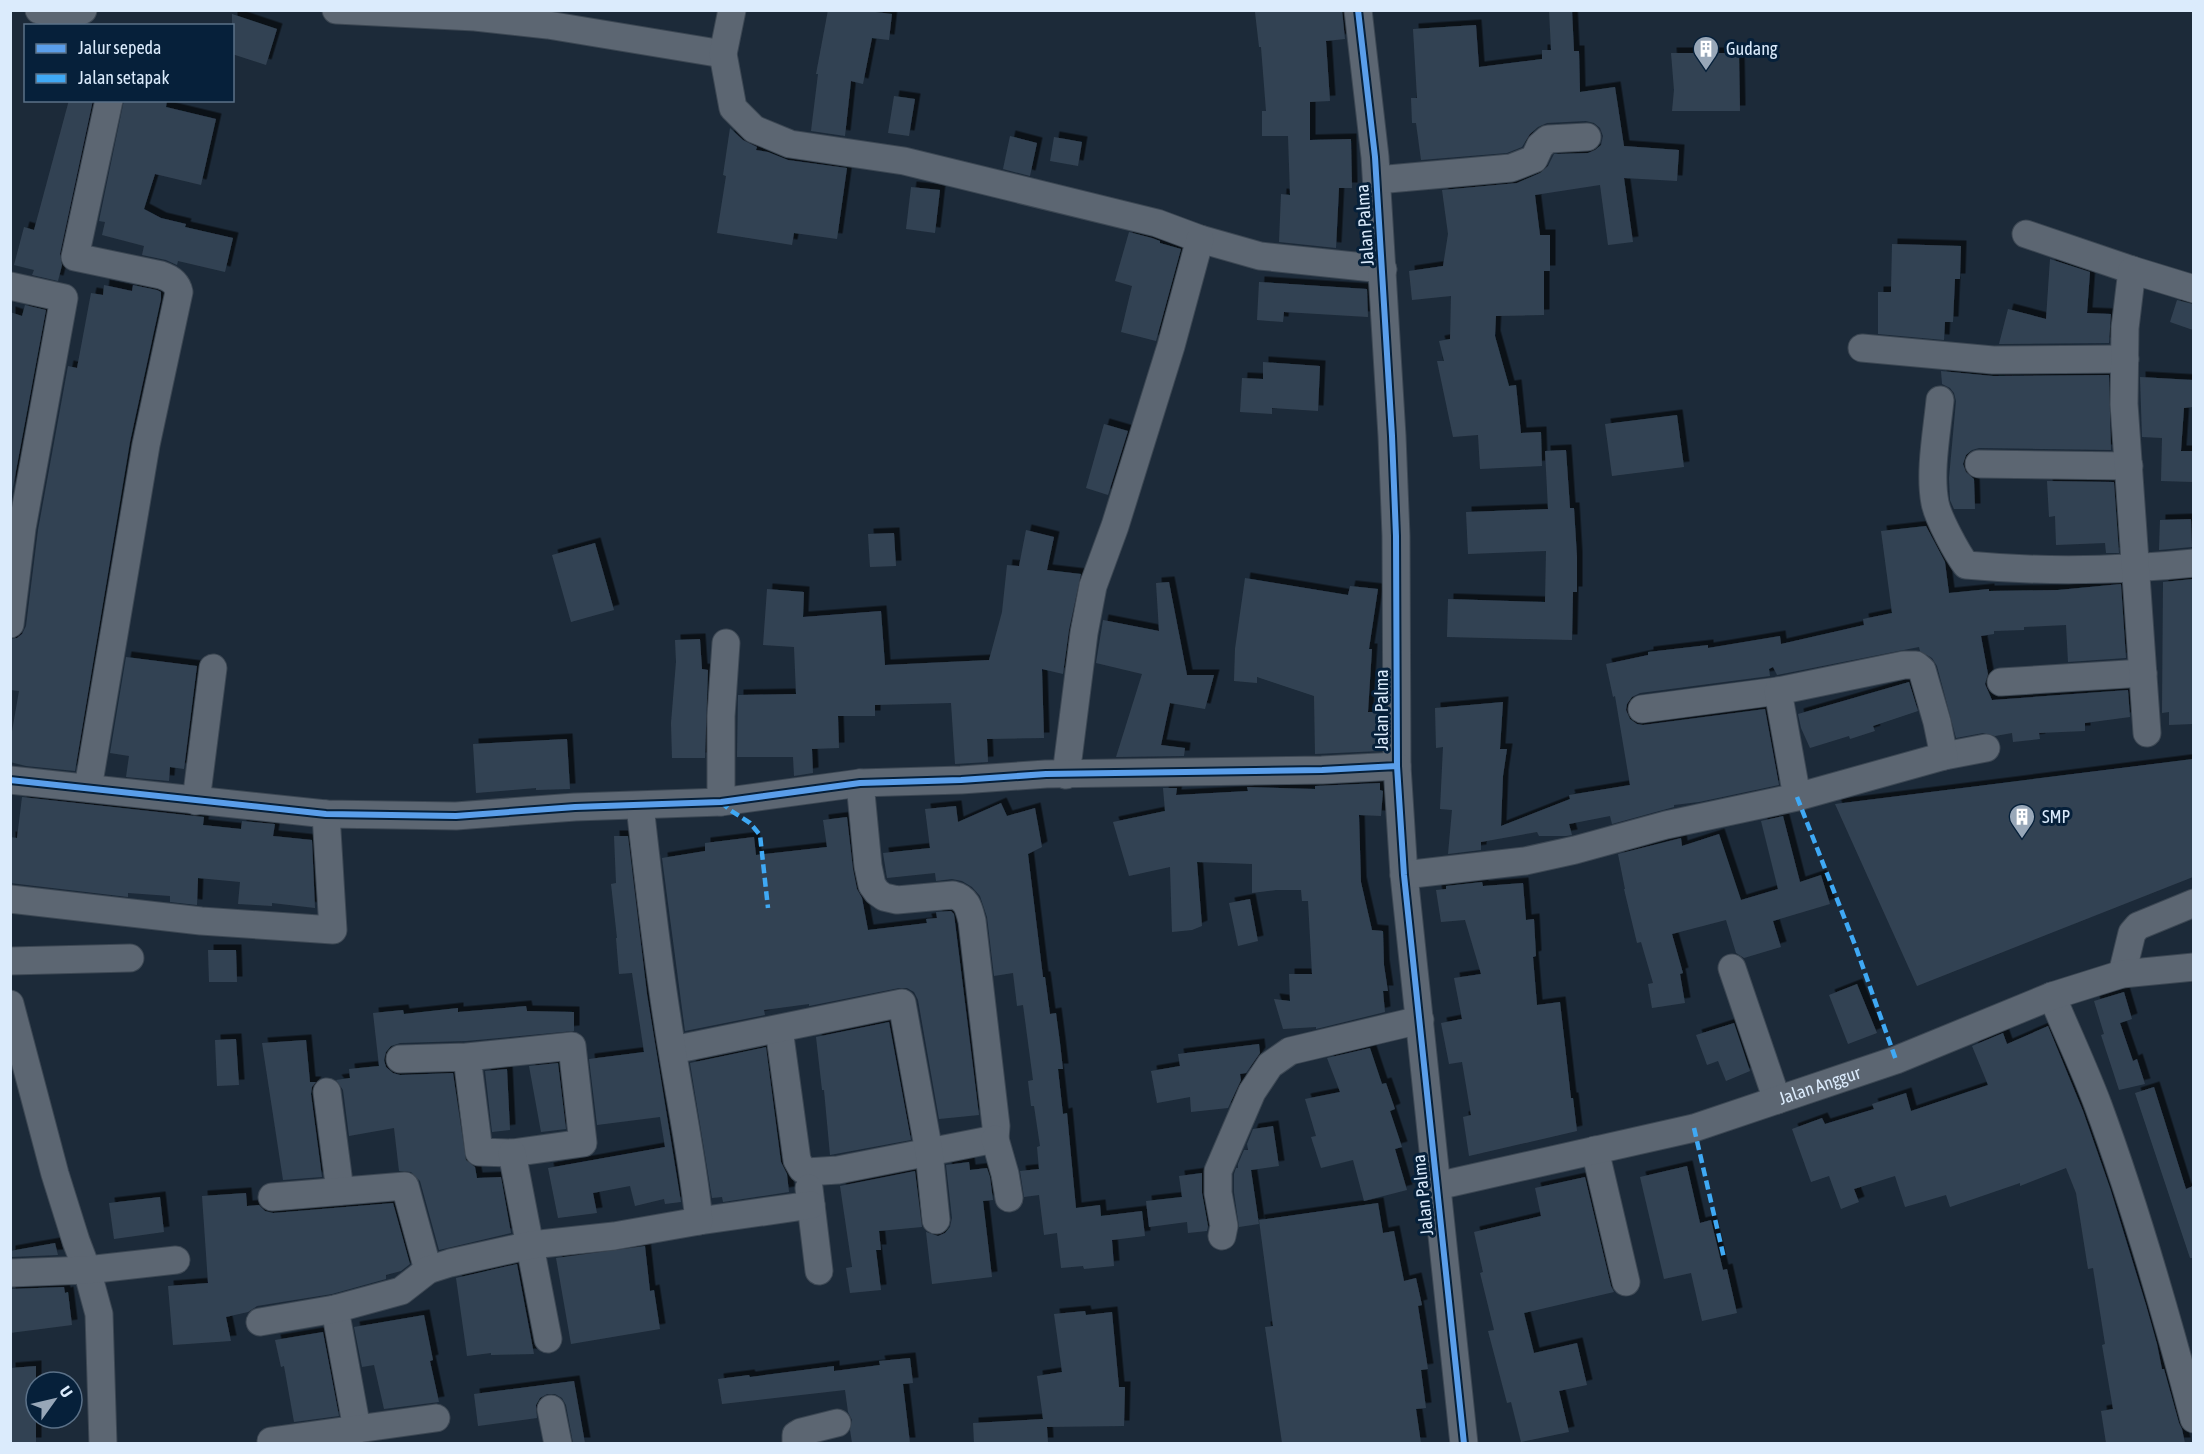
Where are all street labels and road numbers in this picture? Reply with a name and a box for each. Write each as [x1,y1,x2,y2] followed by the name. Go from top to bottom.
[1351,184,1378,266] street label: Jalan Palma
[1371,669,1392,751] street label: Jalan Palma
[1776,1061,1864,1109] street label: Jalan Anggur
[1408,1153,1437,1237] street label: Jalan Palma

